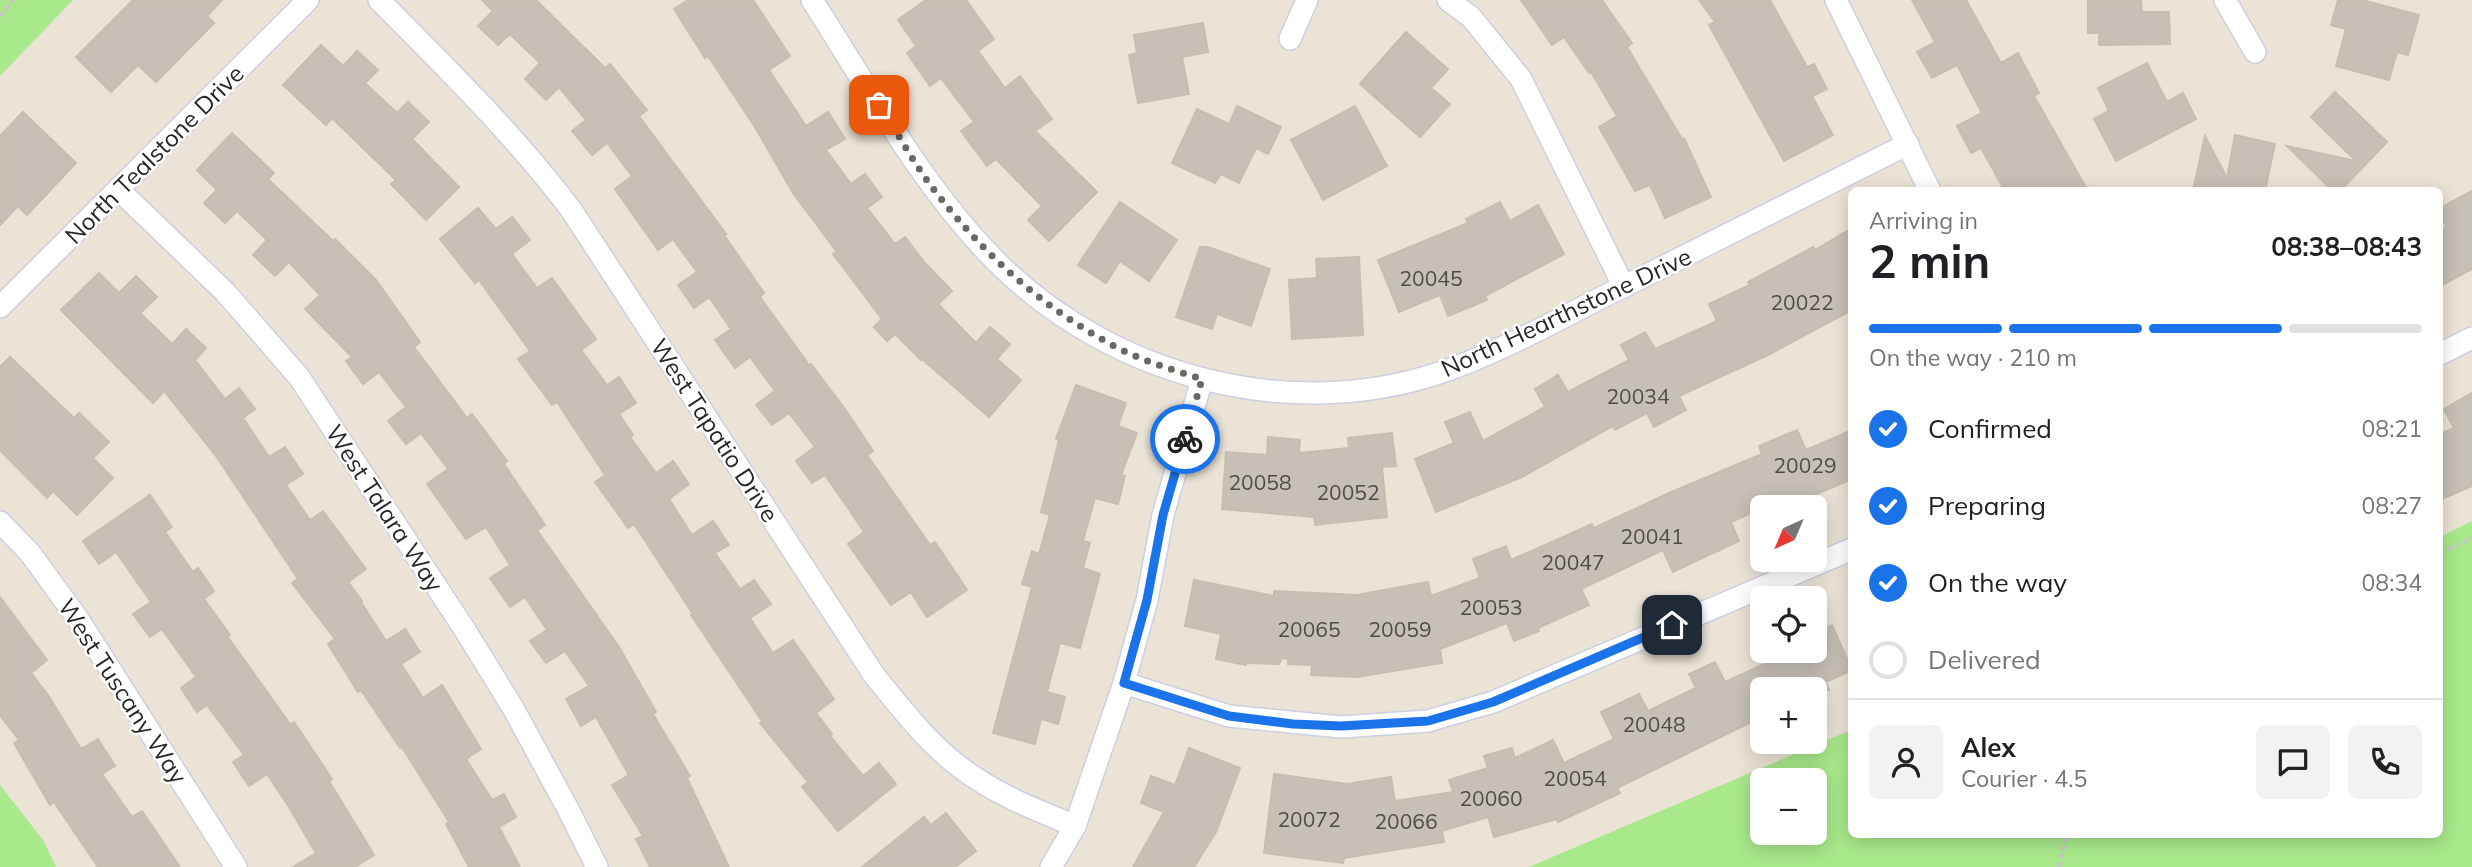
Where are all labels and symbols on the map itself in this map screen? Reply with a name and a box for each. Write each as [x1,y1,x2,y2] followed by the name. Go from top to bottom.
[58,58,250,250] street label: North Tealstone Drive
[849,75,909,135] pin
[1436,241,1696,383] street label: North Hearthstone Drive
[1400,265,1463,291] house number: 20045
[1771,289,1834,315] house number: 20022
[644,333,786,527] street label: West Tapatio Drive
[1607,383,1670,409] house number: 20034
[1150,404,1220,474] courier
[320,419,450,598] street label: West Talara Way
[1774,452,1837,478] house number: 20029
[1229,469,1292,495] house number: 20058
[1317,479,1380,505] house number: 20052
[1750,495,1827,572] north arrow
[1621,523,1684,549] house number: 20041
[1542,549,1605,575] house number: 20047
[52,593,194,789] street label: West Tuscany Way
[1460,594,1523,620] house number: 20053
[1642,595,1702,655] pin
[1278,616,1341,642] house number: 20065
[1369,616,1432,642] house number: 20059
[1623,711,1686,737] house number: 20048
[1544,765,1607,791] house number: 20054
[1460,785,1523,811] house number: 20060
[1278,806,1341,832] house number: 20072
[1375,808,1438,834] house number: 20066

